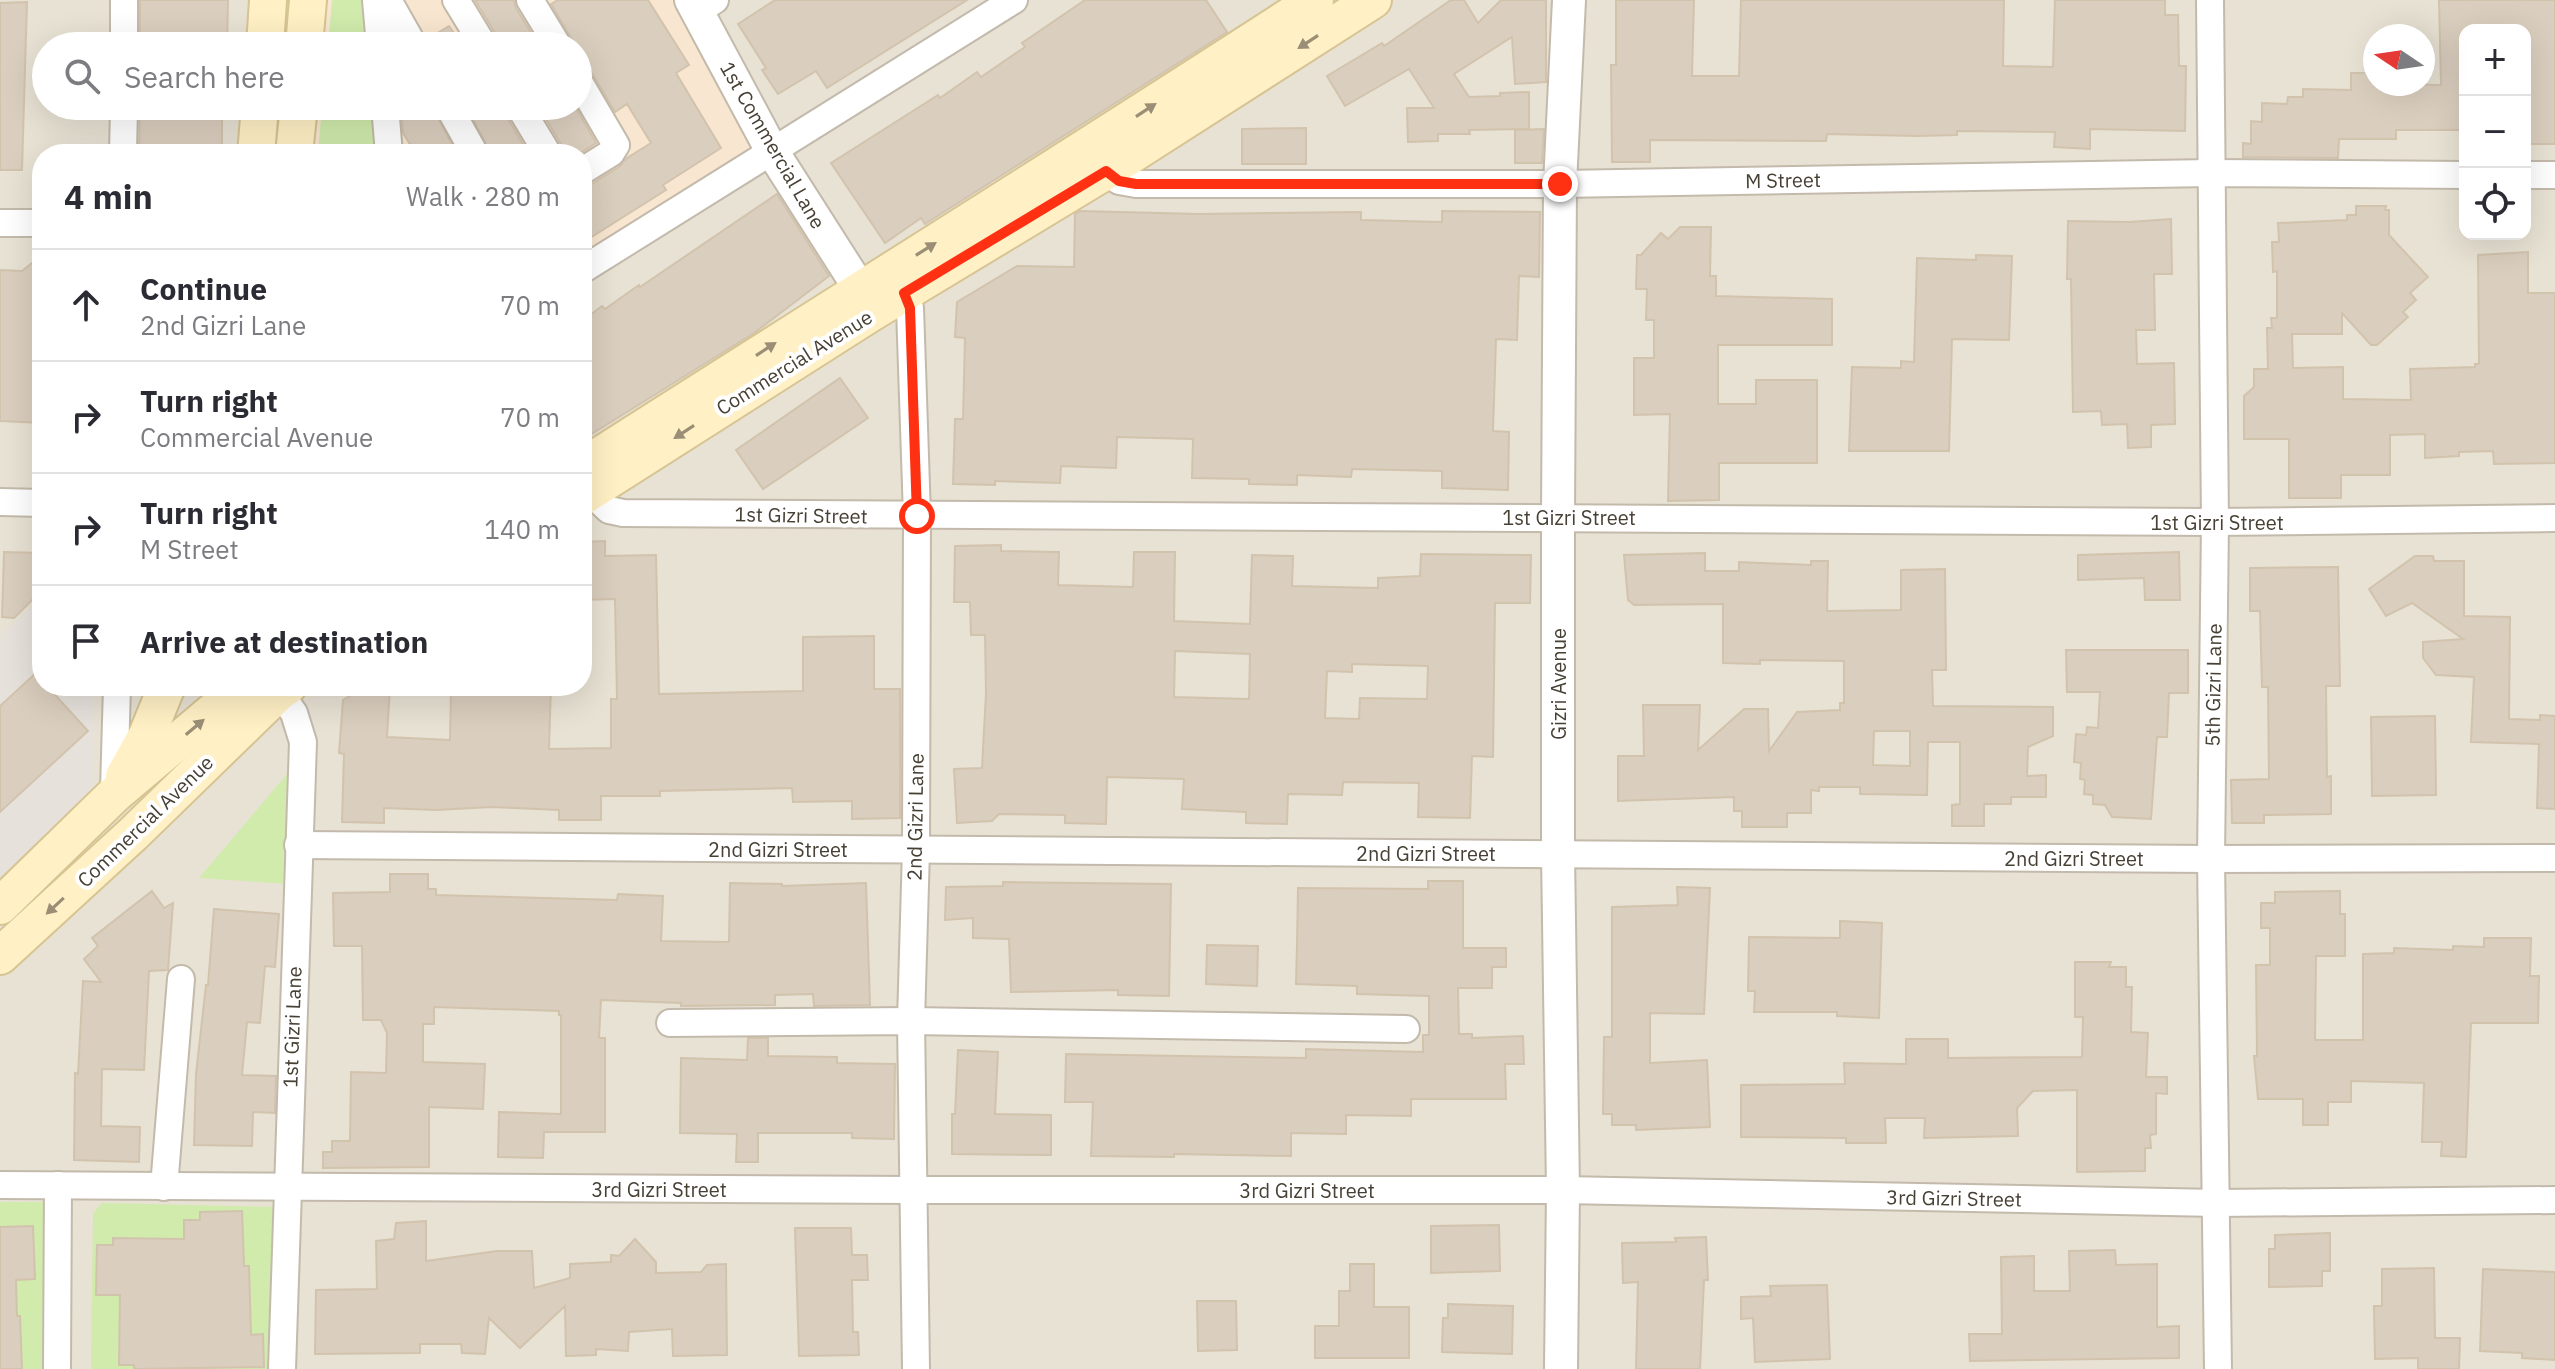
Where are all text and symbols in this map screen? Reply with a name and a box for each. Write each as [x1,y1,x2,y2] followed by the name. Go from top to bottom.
[2363,24,2435,96] north arrow
[2459,24,2531,240] map controls
[2459,24,2531,96] button: +
[32,32,592,120] search box
[1297,35,1318,50] one-way arrow
[60,54,104,98] icon: search
[714,56,832,234] street label: 1st Commercial Lane
[124,57,285,96] text: Search here
[2459,96,2531,168] button: −
[1136,103,1157,118] one-way arrow
[1542,166,1578,202] route end
[1745,166,1821,194] street label: M Street
[2459,168,2531,240] button: locate
[64,174,153,218] text: 4 min
[406,179,560,213] text: Walk · 280 m
[916,241,937,256] one-way arrow
[140,269,267,308] text: Continue
[64,283,108,327] icon: ahead
[500,288,560,322] text: 70 m
[711,303,877,421] street label: Commercial Avenue
[140,308,306,342] text: 2nd Gizri Lane
[755,342,776,357] one-way arrow
[140,381,278,420] text: Turn right
[64,395,108,439] icon: right
[500,400,560,434] text: 70 m
[140,420,373,454] text: Commercial Avenue
[673,424,694,439] one-way arrow
[140,493,278,532] text: Turn right
[899,498,935,534] route start
[734,500,868,530] street label: 1st Gizri Street
[1502,504,1636,531] street label: 1st Gizri Street
[64,507,108,551] icon: right
[2150,509,2284,536] street label: 1st Gizri Street
[484,512,560,546] text: 140 m
[140,532,239,566] text: M Street
[64,619,108,663] icon: arrive
[140,622,428,661] text: Arrive at destination
[2198,623,2228,747] street label: 5th Gizri Lane
[1545,628,1572,740] street label: Gizri Avenue
[185,719,205,736] one-way arrow
[71,749,219,893] street label: Commercial Avenue
[900,753,930,881] street label: 2nd Gizri Lane
[708,836,848,863] street label: 2nd Gizri Street
[1356,840,1496,867] street label: 2nd Gizri Street
[2004,845,2144,872] street label: 2nd Gizri Street
[46,897,65,915] one-way arrow
[276,966,308,1088] street label: 1st Gizri Lane
[591,1176,727,1203] street label: 3rd Gizri Street
[1239,1177,1375,1204] street label: 3rd Gizri Street
[1886,1183,2022,1213] street label: 3rd Gizri Street

